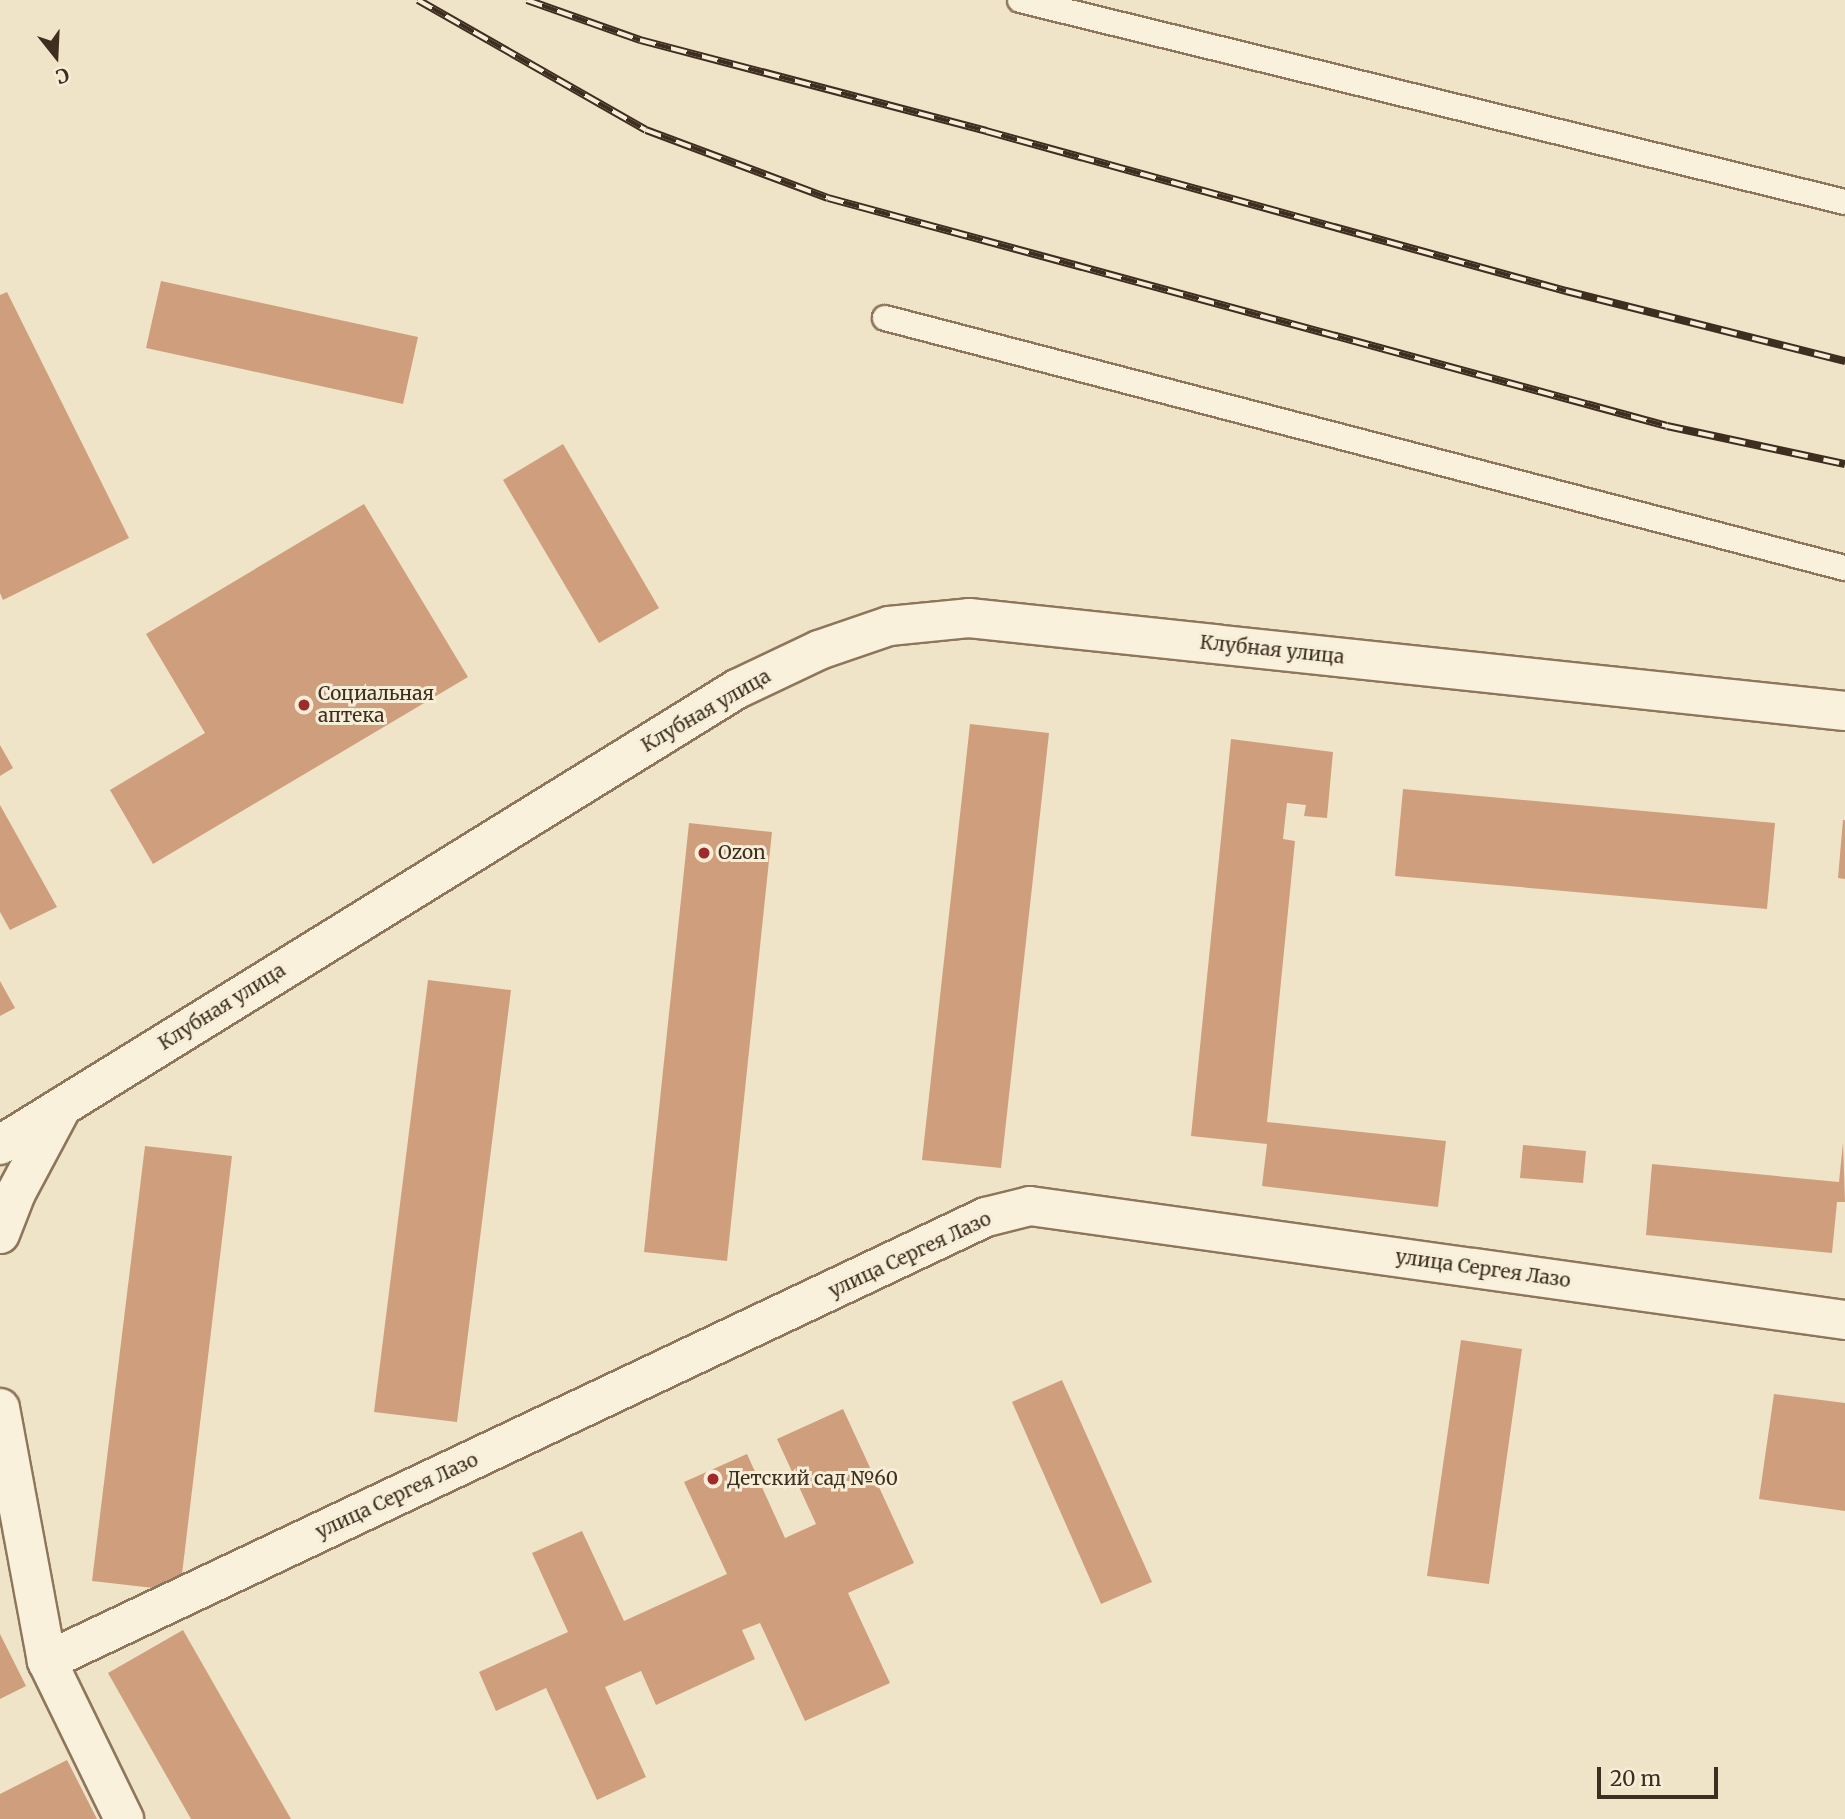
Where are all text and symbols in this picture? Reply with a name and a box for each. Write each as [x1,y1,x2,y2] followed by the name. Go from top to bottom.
[21,21,91,91] north arrow
[53,63,72,89] text: С
[1199,631,1345,669] street label: Клубная улица
[637,665,775,757] street label: Клубная улица
[318,683,434,727] place label: Социальная аптека
[296,697,312,713] marker: Социальная аптека
[718,842,766,864] place label: Ozon
[696,845,712,861] marker: Ozon
[154,959,290,1055] street label: Клубная улица
[825,1207,995,1303] street label: улица Сергея Лазо
[1394,1245,1572,1293] street label: улица Сергея Лазо
[312,1448,482,1544] street label: улица Сергея Лазо
[727,1468,898,1490] place label: Детский сад №60
[705,1471,721,1487] marker: Детский сад №60
[1600,1752,1721,1796] scale bar
[1610,1765,1661,1792] text: 20 m

